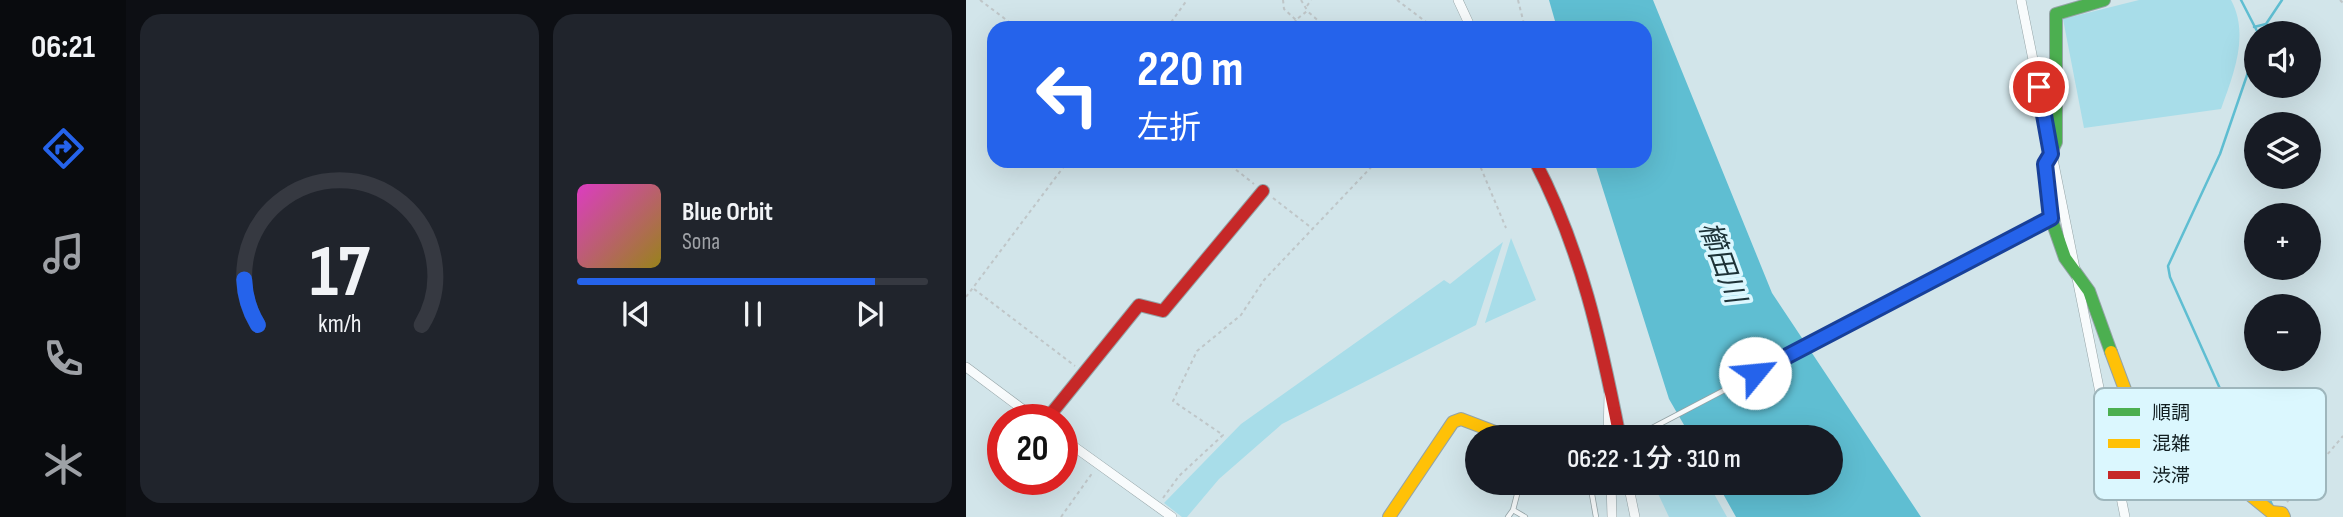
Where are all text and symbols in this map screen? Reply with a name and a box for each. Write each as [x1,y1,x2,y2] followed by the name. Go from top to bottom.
[2244,21,2321,371] map controls
[2244,21,2321,98] button: sound
[31,28,95,67] text: 06:21
[1137,41,1243,100] text: 220 m
[1022,49,1113,140] icon: left
[2009,57,2069,117] pin
[2020,68,2058,106] icon: arrive
[1137,109,1201,148] text: 左折
[2244,112,2321,189] button: layers
[39,124,88,173] icon: directions
[682,197,773,228] text: Blue Orbit
[2244,203,2321,280] button: +
[1692,217,1752,310] water label: 櫛田川
[682,228,720,256] text: Sona
[39,229,88,278] icon: music
[310,229,370,317] text: 17
[2244,294,2321,371] button: −
[617,295,655,333] icon: previous
[734,295,772,333] icon: pause
[851,295,889,333] icon: next
[318,308,361,339] text: km/h
[39,334,88,383] icon: phone
[1718,336,1792,410] position arrow
[2094,388,2326,500] legend
[2152,402,2190,425] text: 順調
[987,404,1078,495] speed limit sign: 20
[2152,433,2190,456] text: 混雑
[39,440,88,489] icon: climate
[1567,444,1741,475] text: 06:22 · 1 分 · 310 m
[2152,465,2190,488] text: 渋滞

